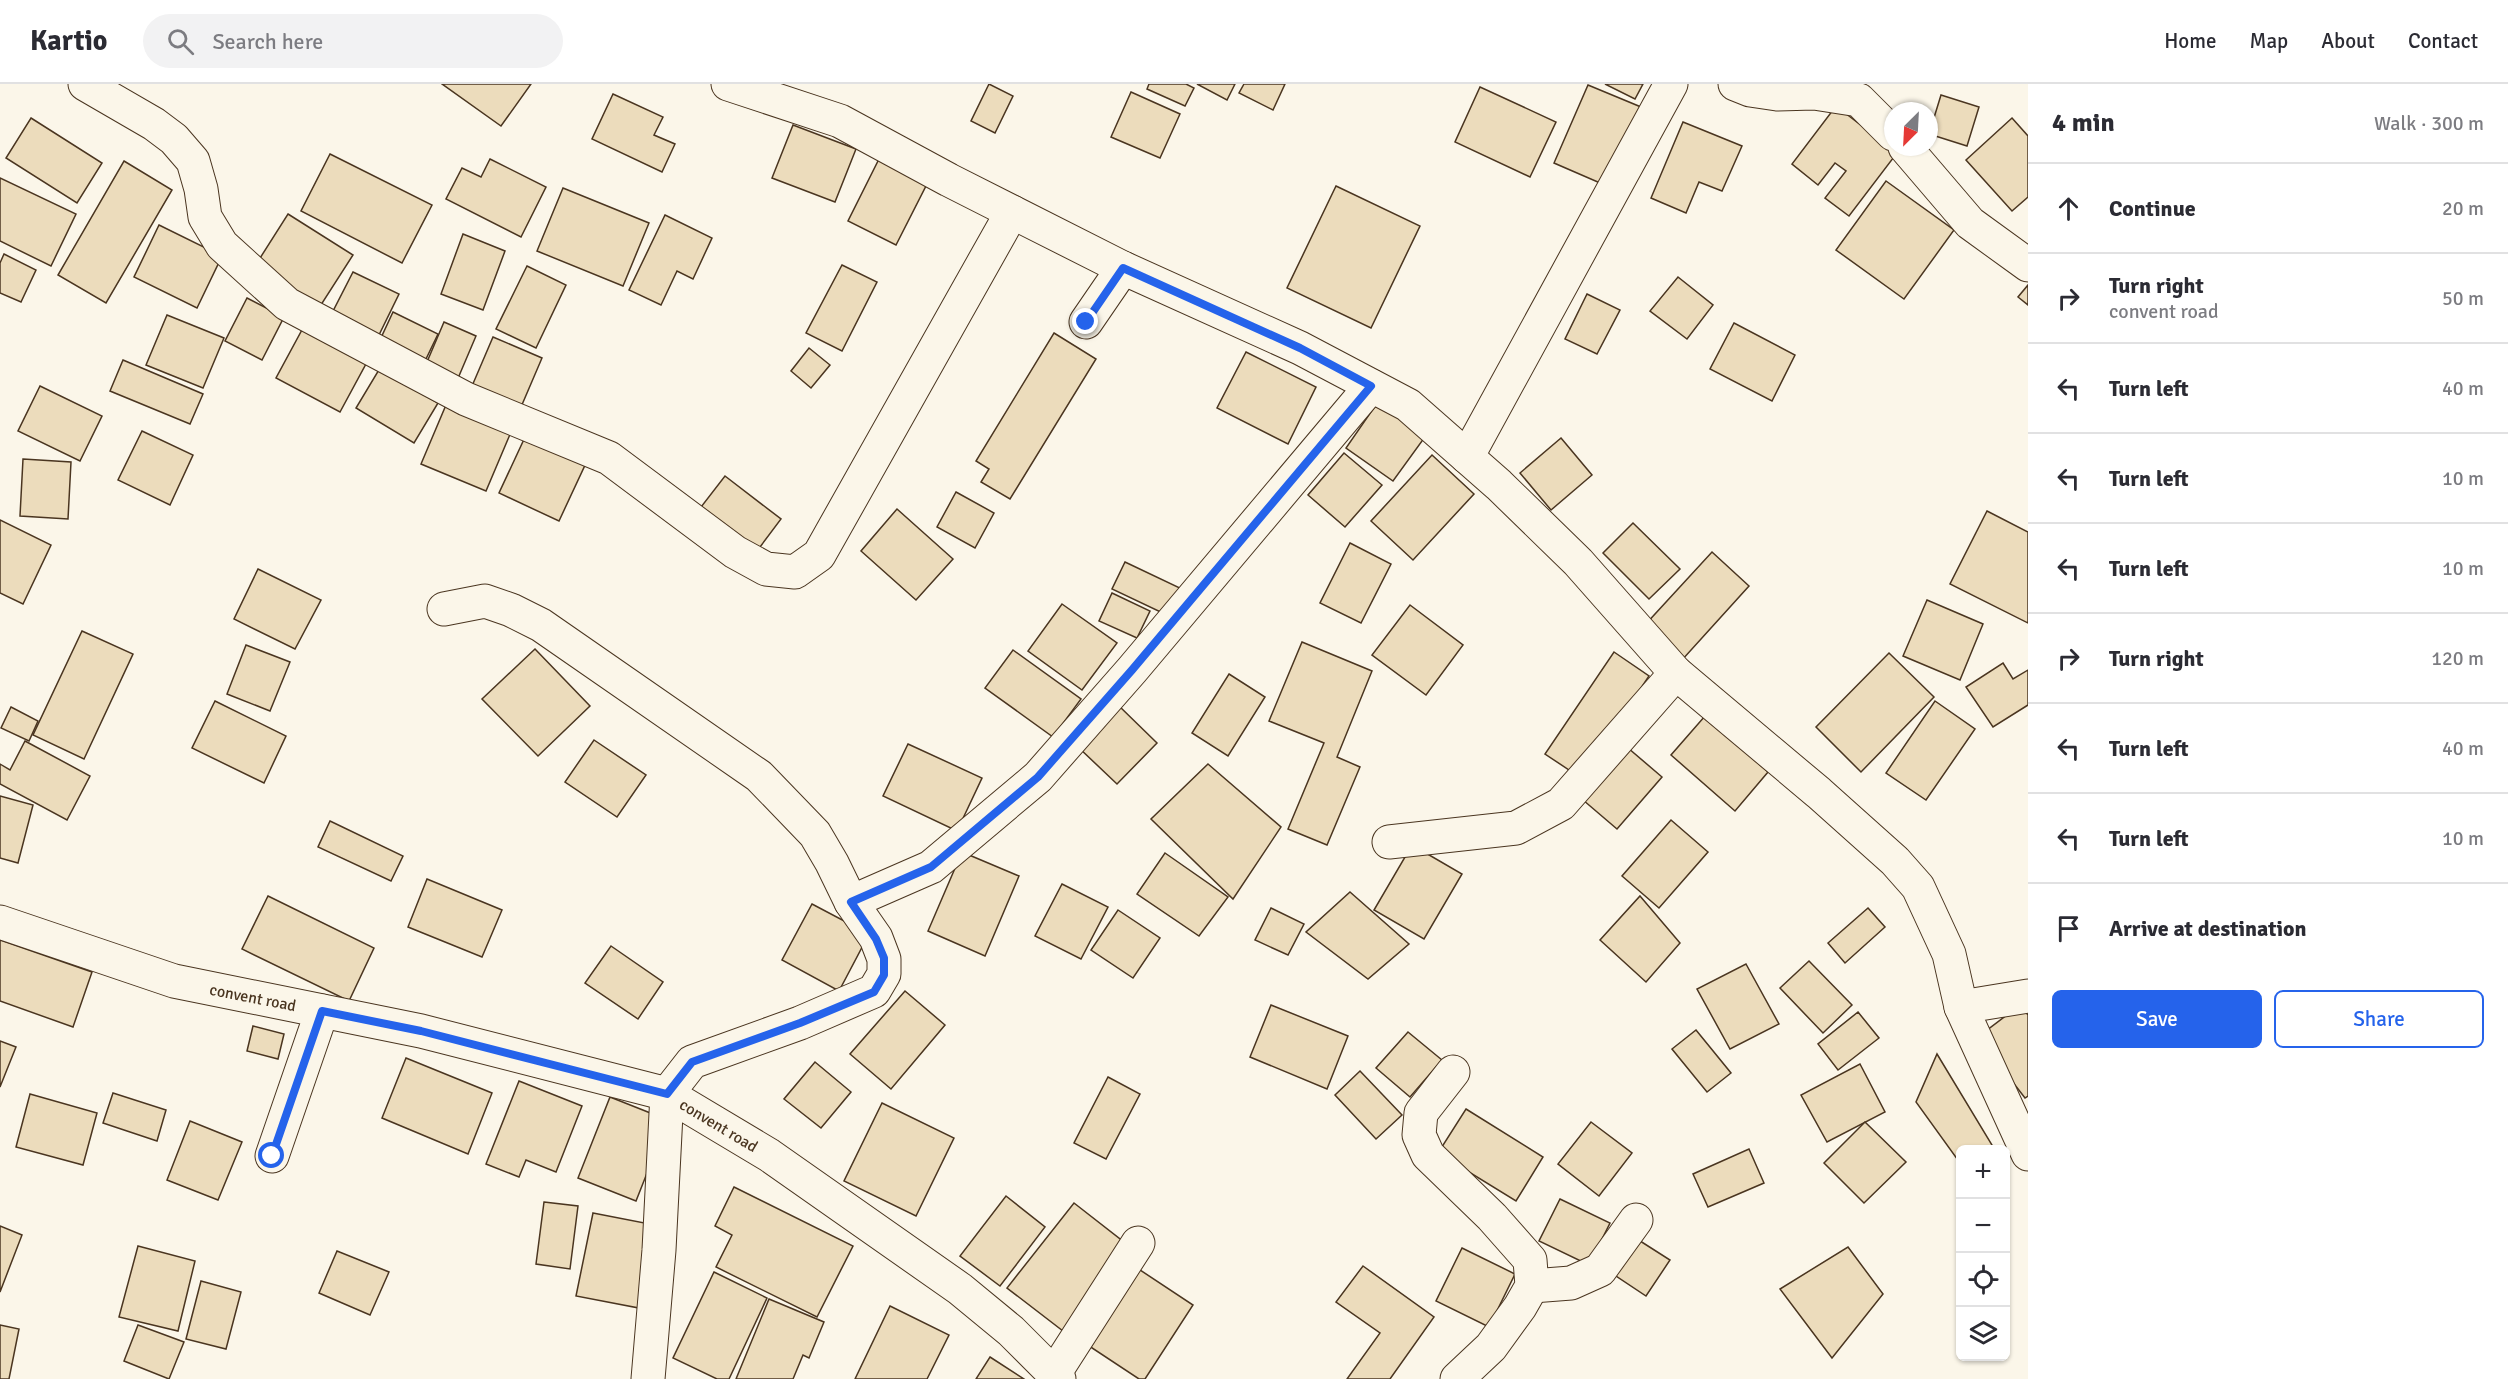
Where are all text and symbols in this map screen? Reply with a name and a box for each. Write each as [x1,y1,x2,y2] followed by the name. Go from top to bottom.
[143,14,563,68] search box
[30,24,107,58] text: Kartio
[164,25,197,58] icon: search
[212,28,323,55] text: Search here
[2164,28,2217,54] text: Home
[2250,28,2288,54] text: Map
[2321,28,2375,54] text: About
[2408,28,2478,54] text: Contact
[1884,102,1938,156] north arrow
[2052,107,2115,139] text: 4 min
[2374,111,2484,136] text: Walk · 300 m
[2052,192,2085,225] icon: ahead
[2109,195,2196,222] text: Continue
[2442,196,2484,221] text: 20 m
[2109,272,2204,299] text: Turn right
[2052,282,2085,315] icon: right
[2442,286,2484,311] text: 50 m
[2109,299,2219,324] text: convent road
[1072,308,1098,334] route end
[2052,372,2085,405] icon: left
[2109,375,2189,402] text: Turn left
[2442,376,2484,401] text: 40 m
[2052,462,2085,495] icon: left
[2109,465,2189,492] text: Turn left
[2442,466,2484,491] text: 10 m
[2052,552,2085,585] icon: left
[2109,555,2189,582] text: Turn left
[2442,556,2484,581] text: 10 m
[2052,642,2085,675] icon: right
[2109,645,2204,672] text: Turn right
[2431,646,2484,671] text: 120 m
[2052,732,2085,765] icon: left
[2109,735,2189,762] text: Turn left
[2442,736,2484,761] text: 40 m
[2052,822,2085,855] icon: left
[2109,825,2189,852] text: Turn left
[2442,826,2484,851] text: 10 m
[2052,912,2085,945] icon: arrive
[2109,915,2306,942] text: Arrive at destination
[208,980,298,1016] street label: convent road
[2052,990,2262,1048] button: Save
[2274,990,2484,1048] button: Share
[676,1095,761,1157] street label: convent road
[258,1142,284,1168] route start
[1956,1145,2010,1361] map controls
[1956,1145,2010,1199] button: +
[1956,1199,2010,1253] button: −
[1956,1253,2010,1307] button: locate
[1956,1307,2010,1361] button: layers

